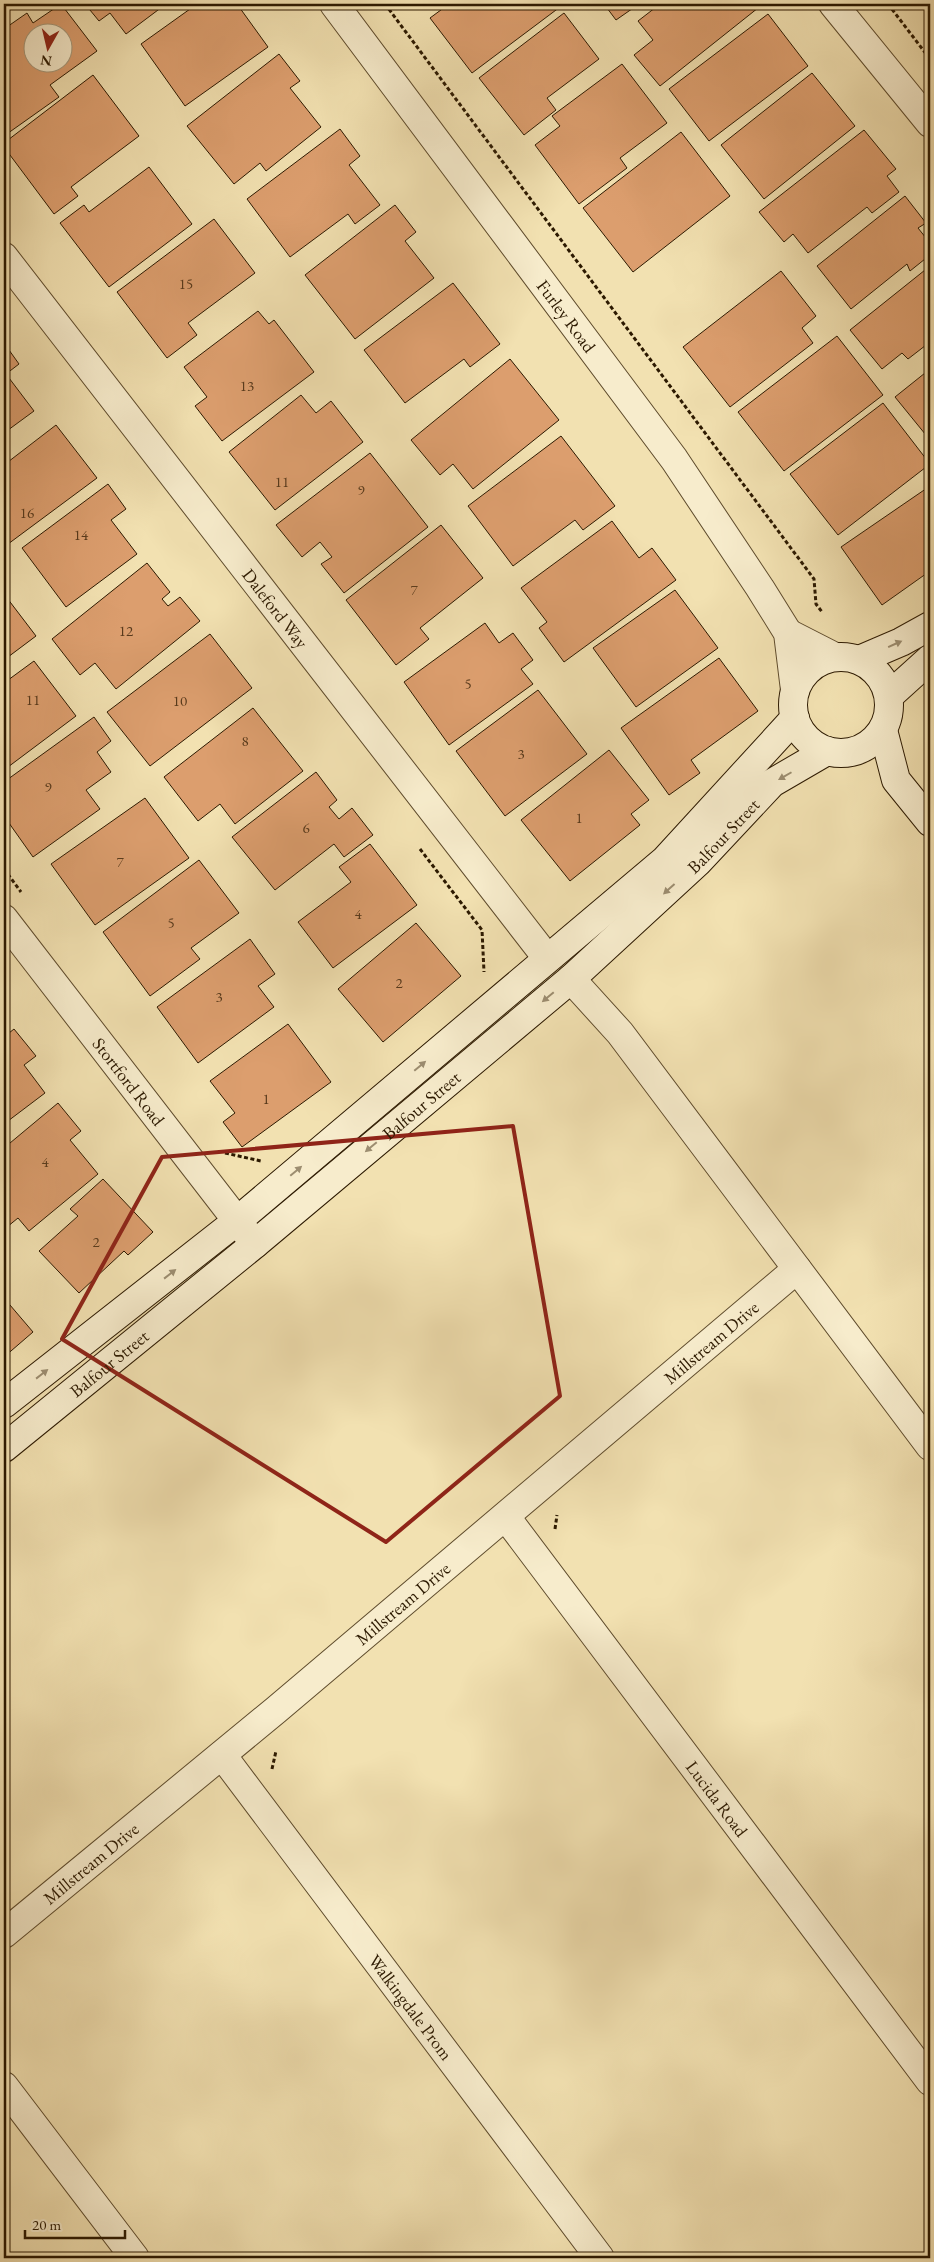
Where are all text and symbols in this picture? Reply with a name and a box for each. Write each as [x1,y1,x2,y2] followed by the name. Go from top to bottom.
[22,22,72,72] north arrow
[39,51,53,71] text: N
[179,274,193,293] house number: 15
[532,275,602,357] street label: Furley Road
[240,376,254,395] house number: 13
[275,472,289,491] house number: 11
[357,480,365,499] house number: 9
[20,503,34,522] house number: 16
[74,525,89,544] house number: 14
[238,564,314,653] street label: Daleford Way
[410,580,418,599] house number: 7
[119,621,134,640] house number: 12
[888,640,902,648] one-way arrow
[464,674,472,693] house number: 5
[26,690,40,709] house number: 11
[173,691,187,710] house number: 10
[241,731,249,750] house number: 8
[517,744,525,763] house number: 3
[778,772,793,780] one-way arrow
[44,777,52,796] house number: 9
[682,793,764,878] street label: Balfour Street
[575,808,583,827] house number: 1
[302,818,310,837] house number: 6
[116,852,124,871] house number: 7
[664,883,676,895] one-way arrow
[354,904,362,923] house number: 4
[167,913,175,932] house number: 5
[395,973,403,992] house number: 2
[215,987,223,1006] house number: 3
[542,992,555,1003] one-way arrow
[88,1033,171,1131] street label: Stortford Road
[414,1061,426,1072] one-way arrow
[377,1065,465,1144] street label: Balfour Street
[262,1089,270,1108] house number: 1
[364,1142,377,1153] one-way arrow
[41,1152,49,1171] house number: 4
[290,1166,302,1177] one-way arrow
[92,1232,100,1251] house number: 2
[163,1268,176,1279] one-way arrow
[659,1295,763,1389] street label: Millstream Drive
[65,1324,153,1402] street label: Balfour Street
[35,1368,48,1379] one-way arrow
[350,1556,455,1650] street label: Millstream Drive
[681,1756,754,1842] street label: Lucida Road
[38,1817,143,1909] street label: Millstream Drive
[364,1949,458,2064] street label: Walkingdale Prom
[25,2207,125,2239] scale bar
[32,2215,61,2234] text: 20 m

